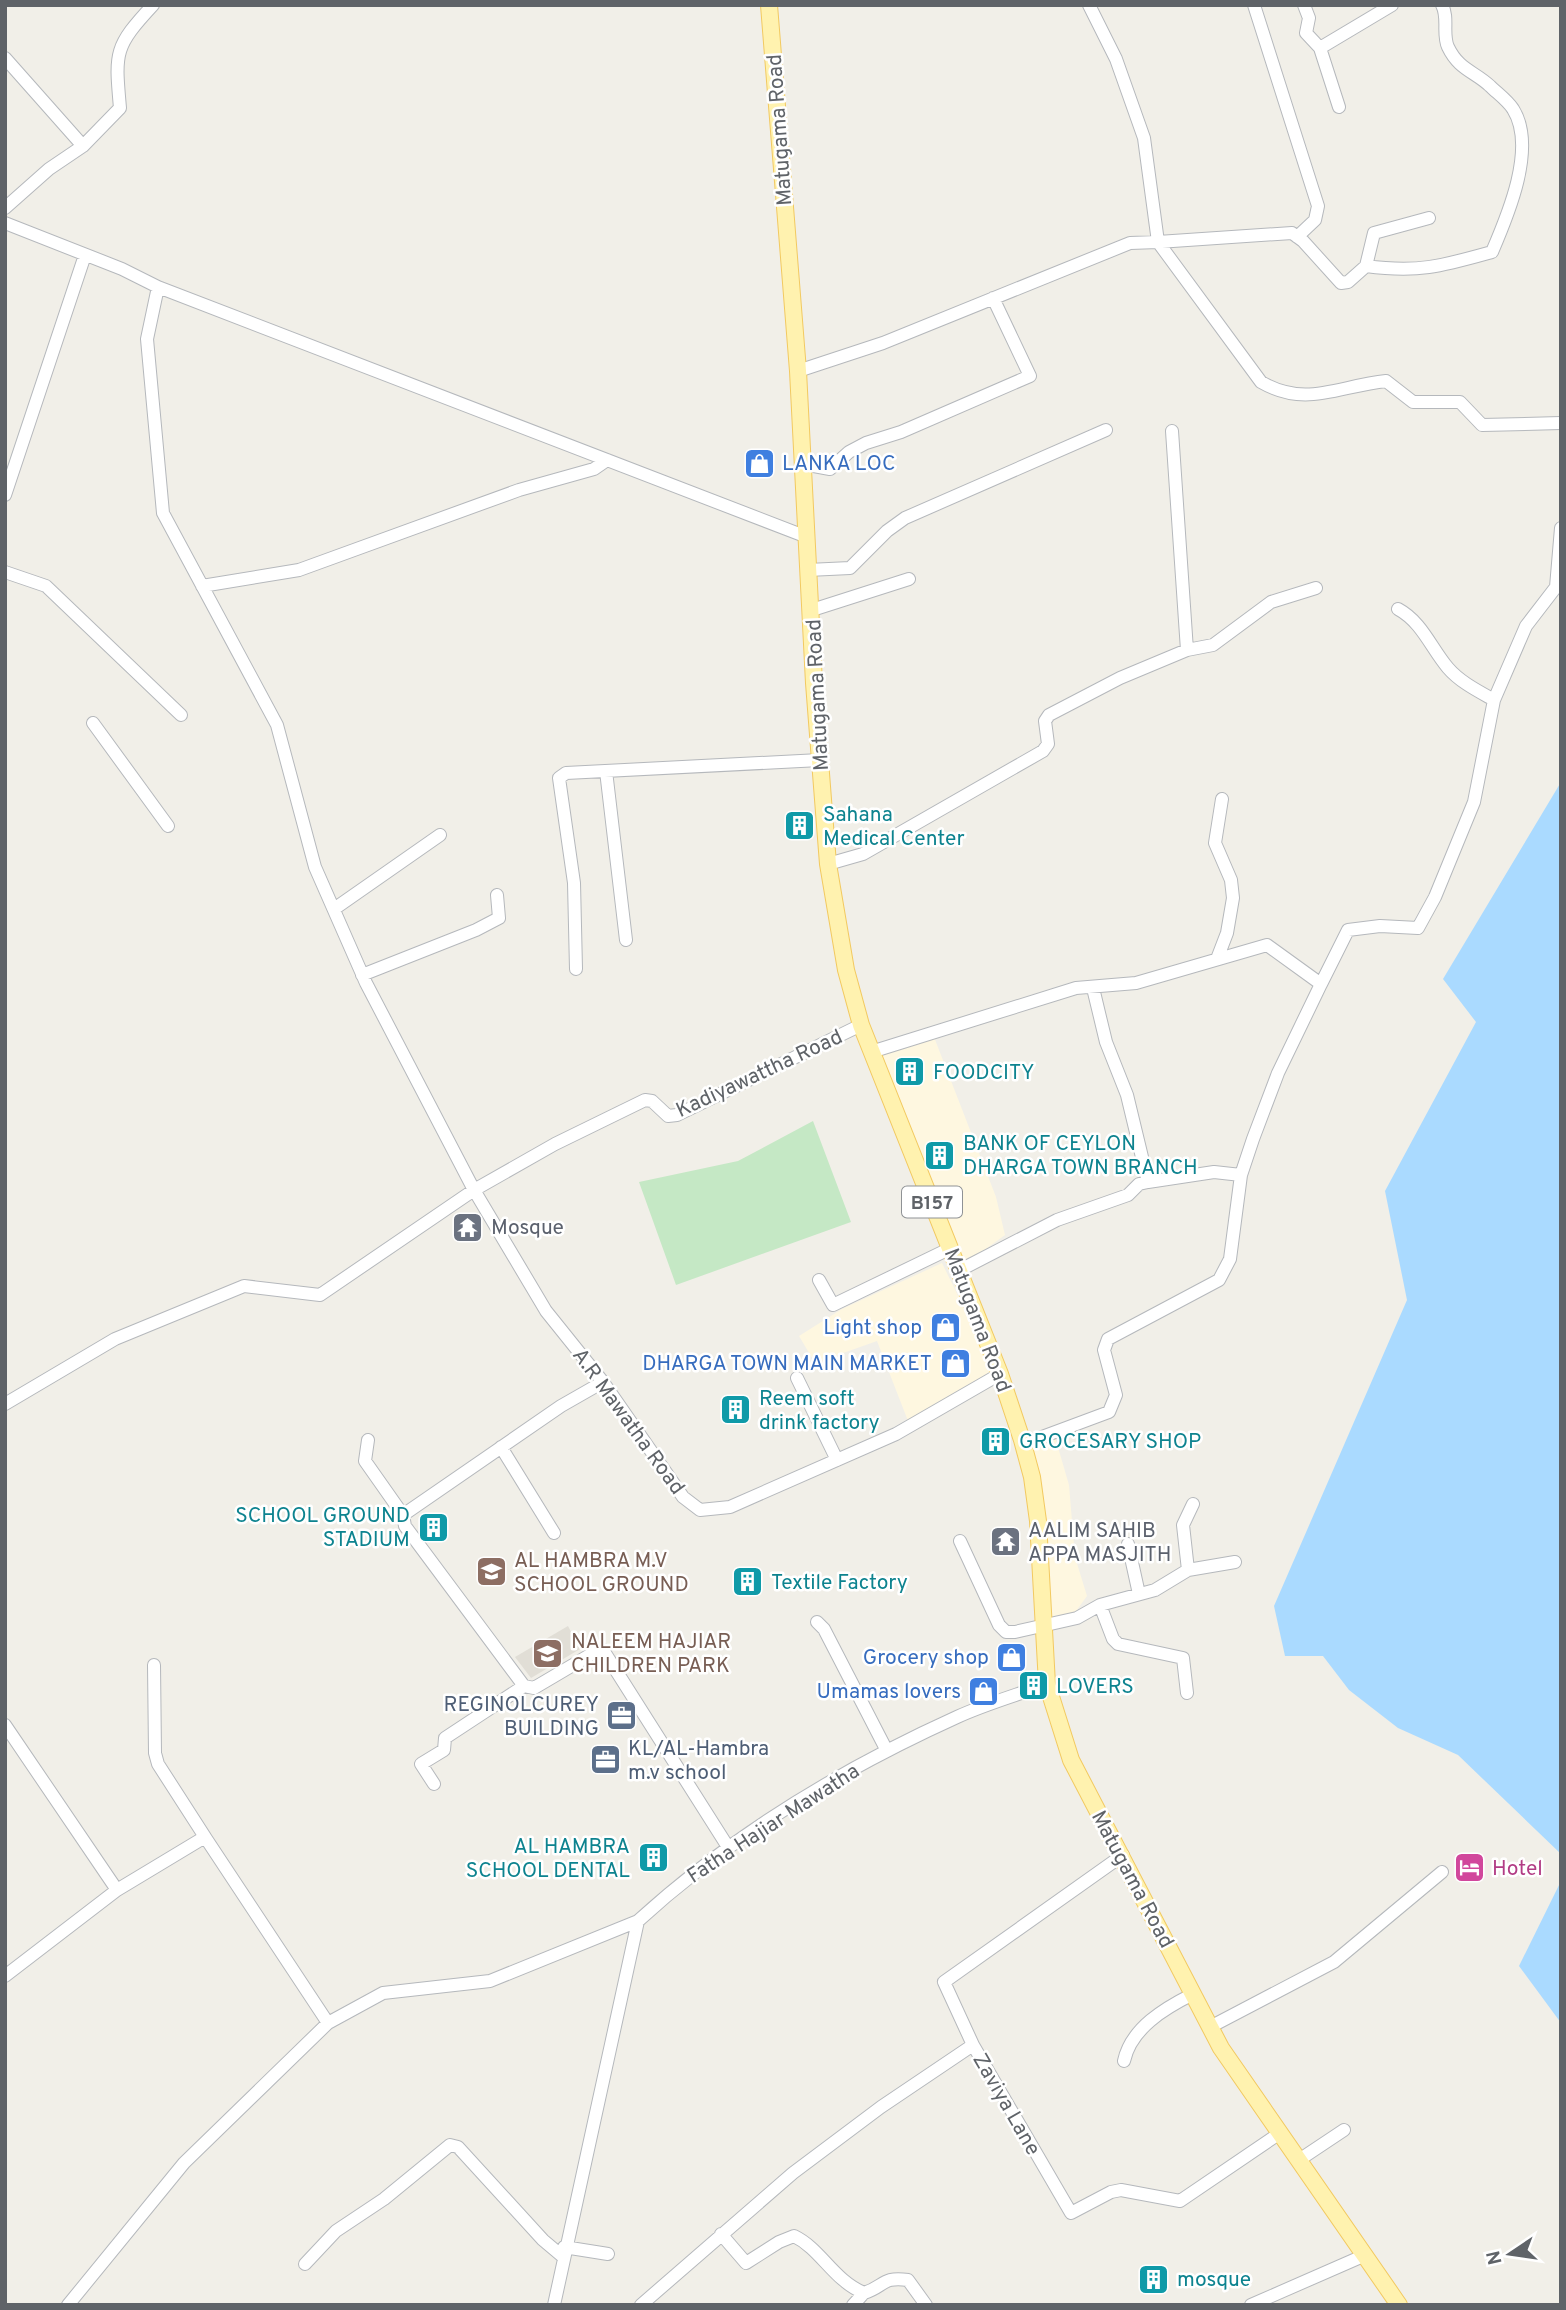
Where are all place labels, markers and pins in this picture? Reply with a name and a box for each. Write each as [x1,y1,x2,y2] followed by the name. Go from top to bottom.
[742,446,776,480] shop icon: LANKA LOC
[782,451,896,478] place label: LANKA LOC
[823,802,965,853] place label: Sahana Medical Center
[783,809,817,843] building icon: Sahana Medical Center
[893,1055,927,1089] building icon: FOODCITY
[933,1060,1034,1087] place label: FOODCITY
[963,1131,1198,1182] place label: BANK OF CEYLON DHARGA TOWN BRANCH
[923,1138,957,1172] building icon: BANK OF CEYLON DHARGA TOWN BRANCH
[451,1210,485,1244] temple icon: Mosque
[491,1215,564,1242] place label: Mosque
[928,1310,962,1344] shop icon: Light shop
[823,1315,922,1342] place label: Light shop
[938,1346,972,1380] shop icon: DHARGA TOWN MAIN MARKET
[642,1351,932,1378] place label: DHARGA TOWN MAIN MARKET
[759,1386,880,1437] place label: Reem soft drink factory
[719,1393,753,1427] building icon: Reem soft drink factory
[979,1424,1013,1458] building icon: GROCESARY SHOP
[1019,1429,1201,1456] place label: GROCESARY SHOP
[235,1503,410,1554] place label: SCHOOL GROUND STADIUM
[416,1510,450,1544] building icon: SCHOOL GROUND STADIUM
[1028,1518,1171,1569] place label: AALIM SAHIB APPA MASJITH
[988,1525,1022,1559] temple icon: AALIM SAHIB APPA MASJITH
[514,1548,689,1599] place label: AL HAMBRA M.V SCHOOL GROUND
[474,1555,508,1589] school or university icon: AL HAMBRA M.V SCHOOL GROUND
[731,1565,765,1599] building icon: Textile Factory
[771,1570,908,1597] place label: Textile Factory
[571,1629,731,1680] place label: NALEEM HAJIAR CHILDREN PARK
[531,1636,565,1670] school or university icon: NALEEM HAJIAR CHILDREN PARK
[995,1640,1029,1674] shop icon: Grocery shop
[863,1645,989,1672] place label: Grocery shop
[1016,1669,1050,1703] building icon: LOVERS
[967,1674,1001,1708] shop icon: Umamas lovers
[1056,1674,1134,1701] place label: LOVERS
[817,1679,961,1706] place label: Umamas lovers
[444,1692,599,1743] place label: REGINOLCUREY BUILDING
[605,1699,639,1733] office icon: REGINOLCUREY BUILDING
[628,1736,769,1787] place label: KL/AL-Hambra m.v school
[588,1743,622,1777] office icon: KL/AL-Hambra m.v school
[466,1834,630,1885] place label: AL HAMBRA SCHOOL DENTAL
[636,1841,670,1875] building icon: AL HAMBRA SCHOOL DENTAL
[1452,1851,1486,1885] hotel icon: Hotel
[1492,1856,1543,1883] place label: Hotel
[1137,2262,1171,2296] building icon: mosque
[1177,2267,1251,2294] place label: mosque

